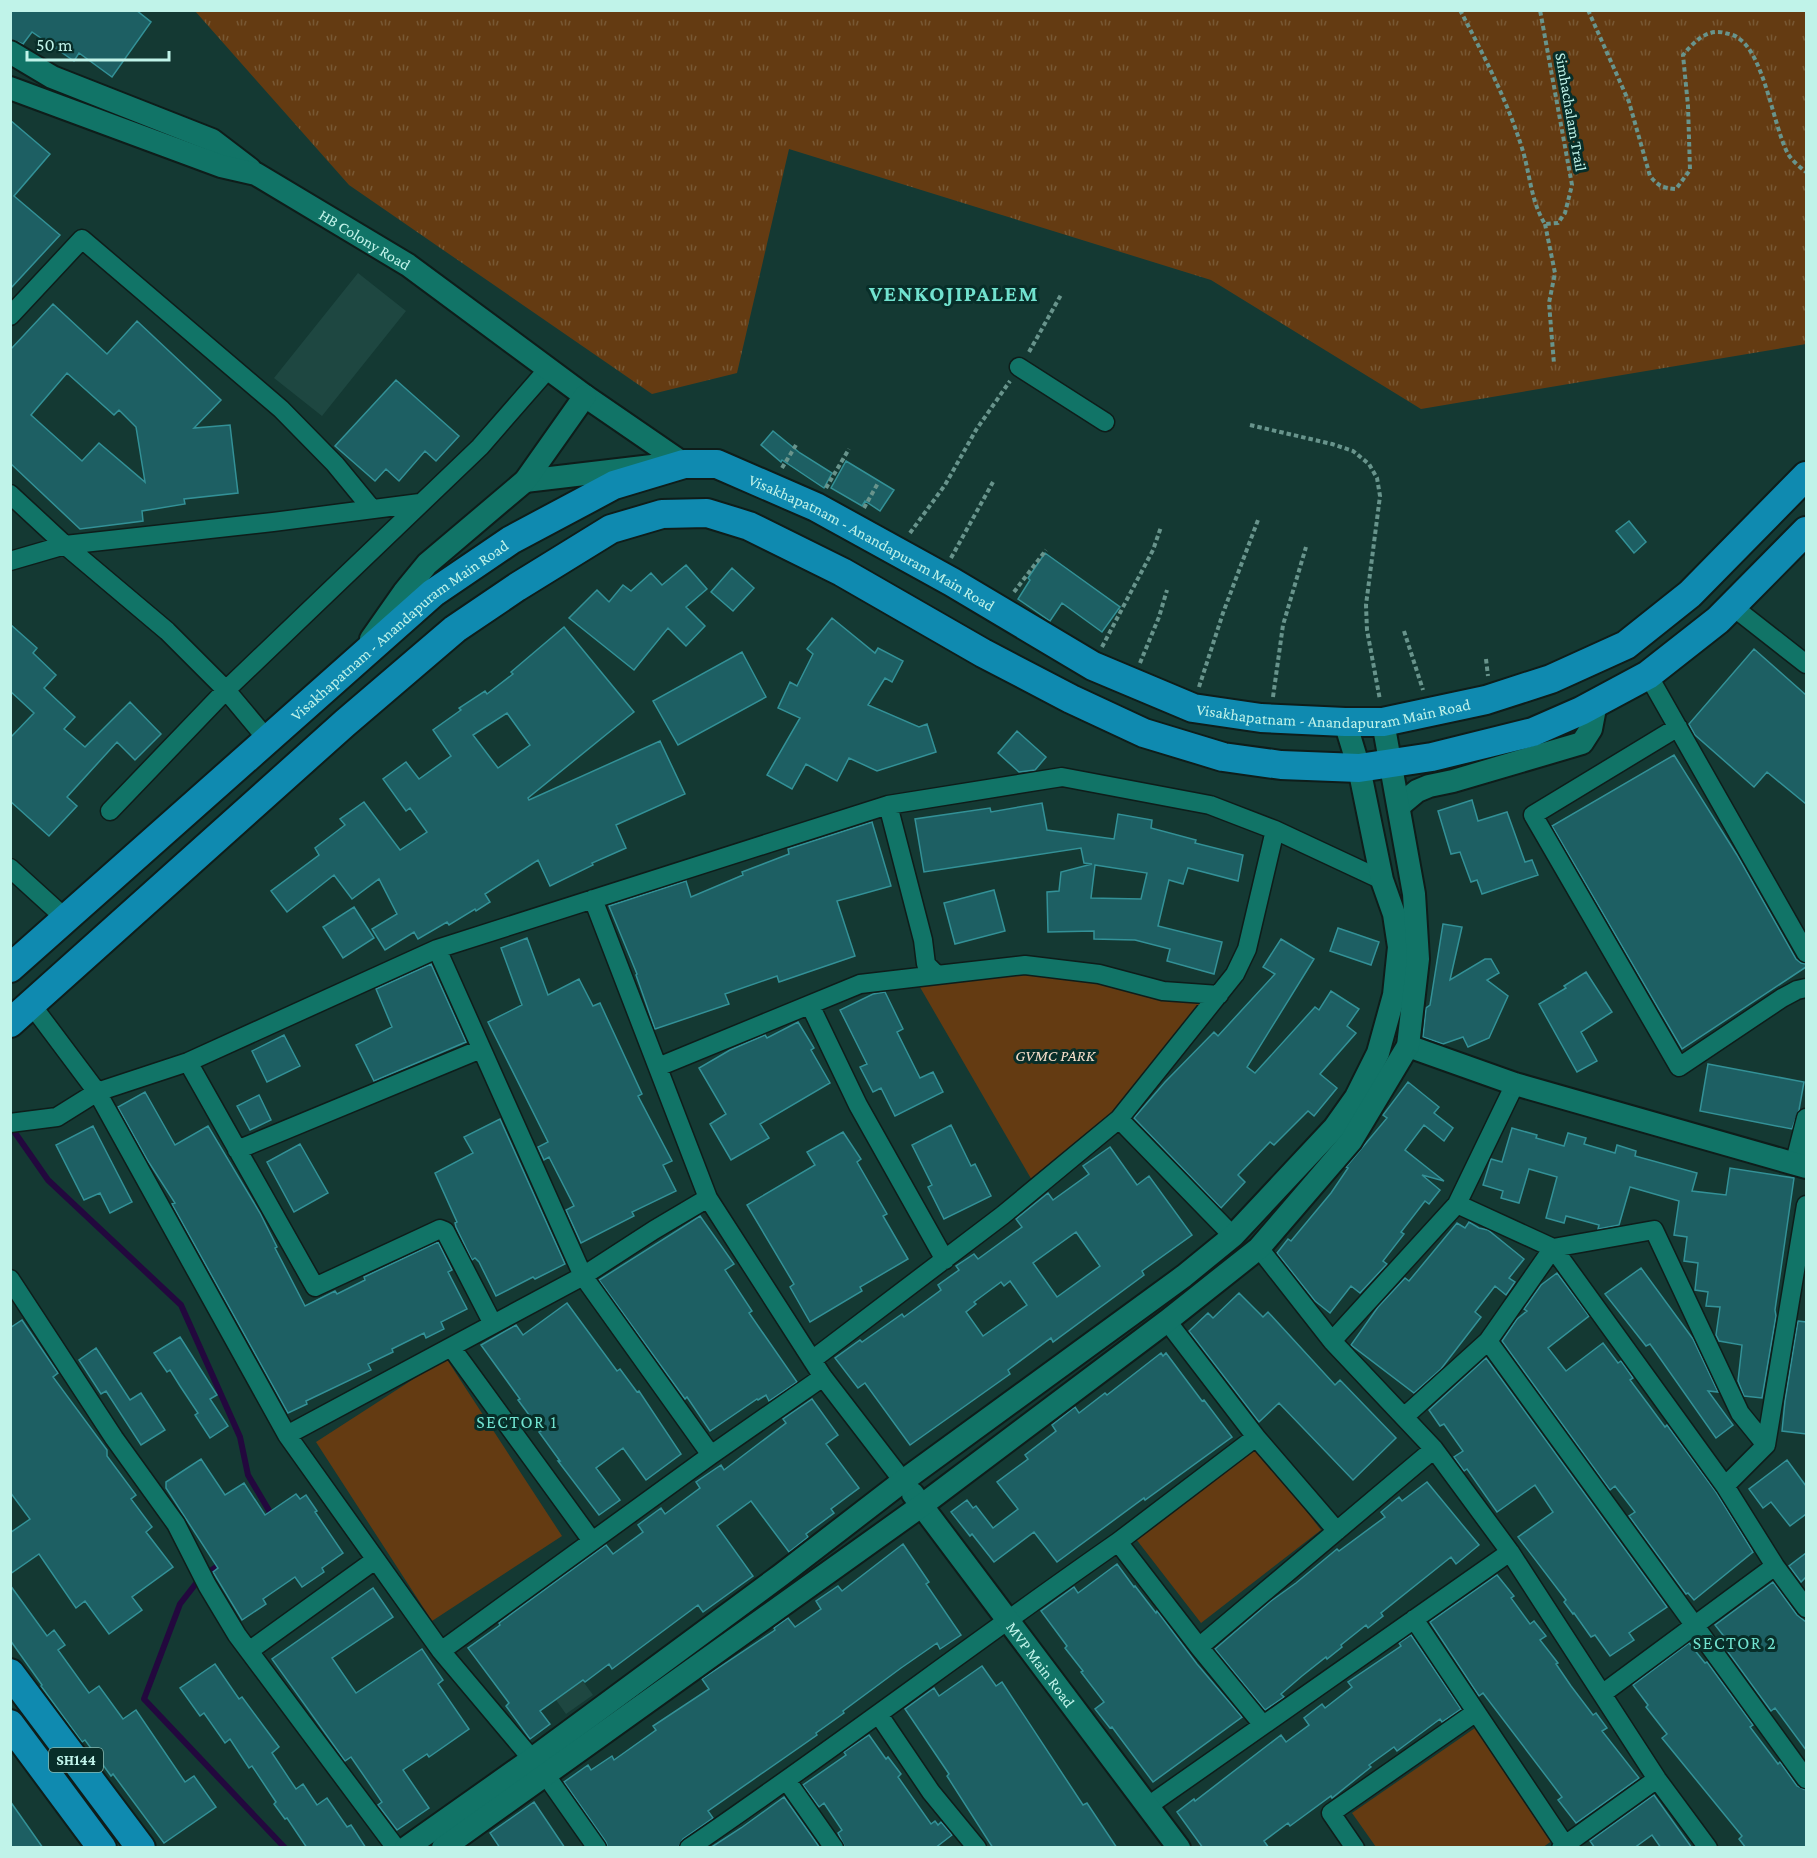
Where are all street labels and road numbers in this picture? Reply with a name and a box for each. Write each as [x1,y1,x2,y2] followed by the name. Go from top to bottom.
[1552,51,1590,173] street label: Simhachalam Trail
[317,206,414,273] street label: HB Colony Road
[746,470,998,614] street label: Visakhapatnam - Anandapuram Main Road
[287,536,512,724] street label: Visakhapatnam - Anandapuram Main Road
[1195,695,1472,732] street label: Visakhapatnam - Anandapuram Main Road
[1003,1618,1079,1711] street label: MVP Main Road
[49,1748,103,1772] road number: SH144

